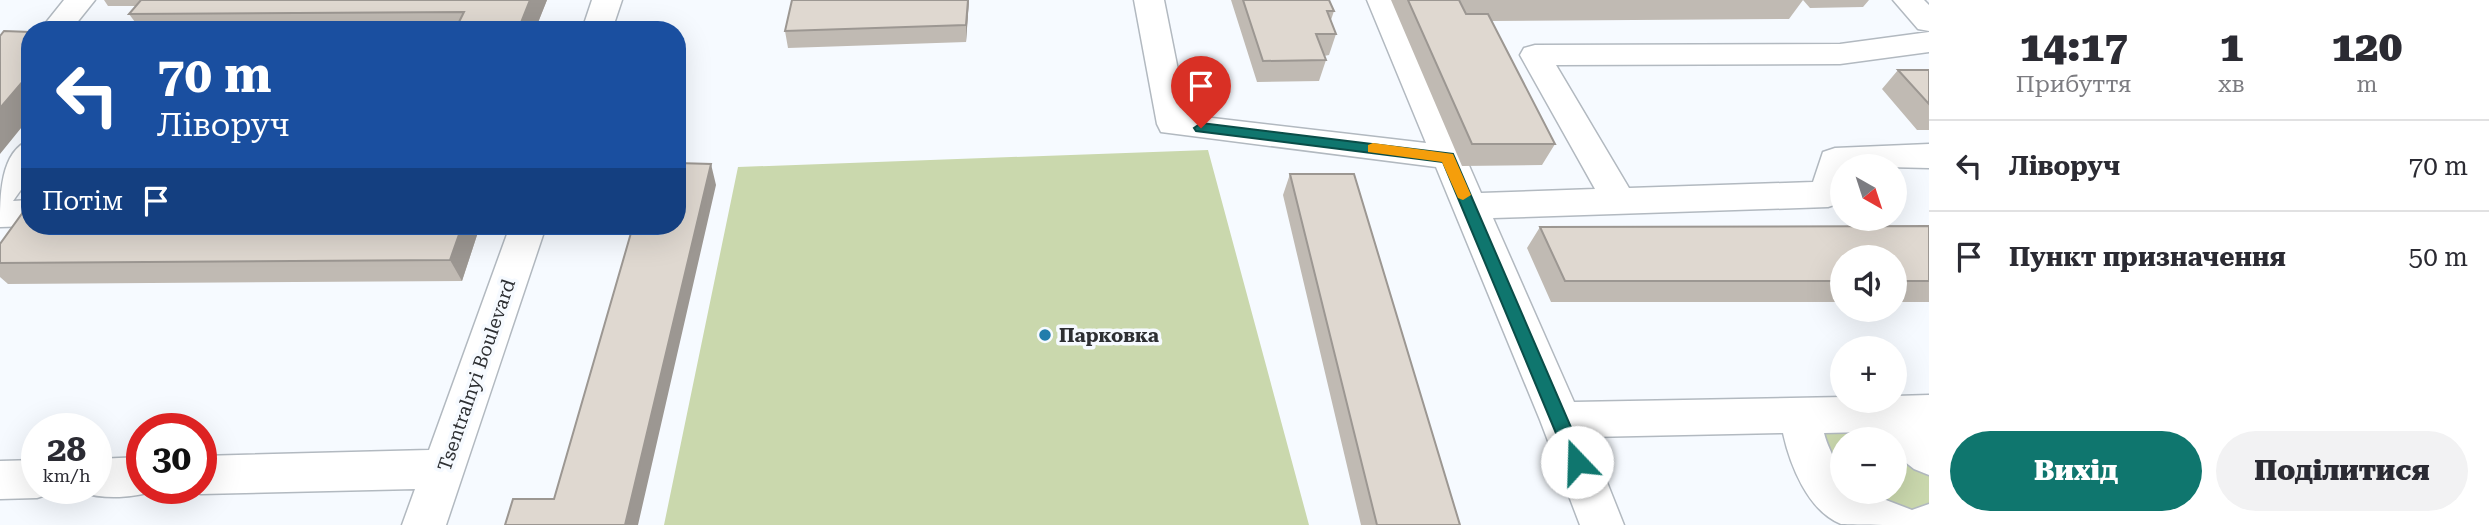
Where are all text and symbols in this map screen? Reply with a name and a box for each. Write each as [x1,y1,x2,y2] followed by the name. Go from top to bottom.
[2020,22,2128,71] text: 14:17
[2220,22,2243,71] text: 1
[2332,22,2402,71] text: 120
[157,47,272,104] text: 70 m
[42,49,133,140] icon: left
[1171,56,1231,128] pin
[1182,67,1220,105] icon: arrive
[2016,71,2131,98] text: Прибуття
[2218,71,2245,98] text: хв
[2356,71,2377,98] text: m
[157,106,290,144] text: Ліворуч
[1950,147,1988,185] icon: left
[2009,151,2120,181] text: Ліворуч
[2409,151,2468,181] text: 70 m
[1830,154,1908,231] north arrow
[1830,154,1907,504] map controls
[137,182,175,220] icon: arrive
[42,186,123,216] text: Потім
[1950,238,1988,276] icon: arrive
[2009,242,2286,272] text: Пункт призначення
[2409,242,2468,272] text: 50 m
[1830,245,1907,322] button: sound
[433,276,520,474] street label: Tsentralnyi Boulevard
[1059,324,1159,347] place label: Парковка
[1037,327,1053,343] marker: Парковка
[1830,336,1907,413] button: +
[126,413,217,504] speed limit sign: 30
[1540,425,1614,499] position arrow
[1830,427,1907,504] button: −
[47,429,86,470] text: 28
[1950,431,2202,511] button: Вихід
[2216,431,2468,511] button: Поділитися
[42,465,91,486] text: km/h

